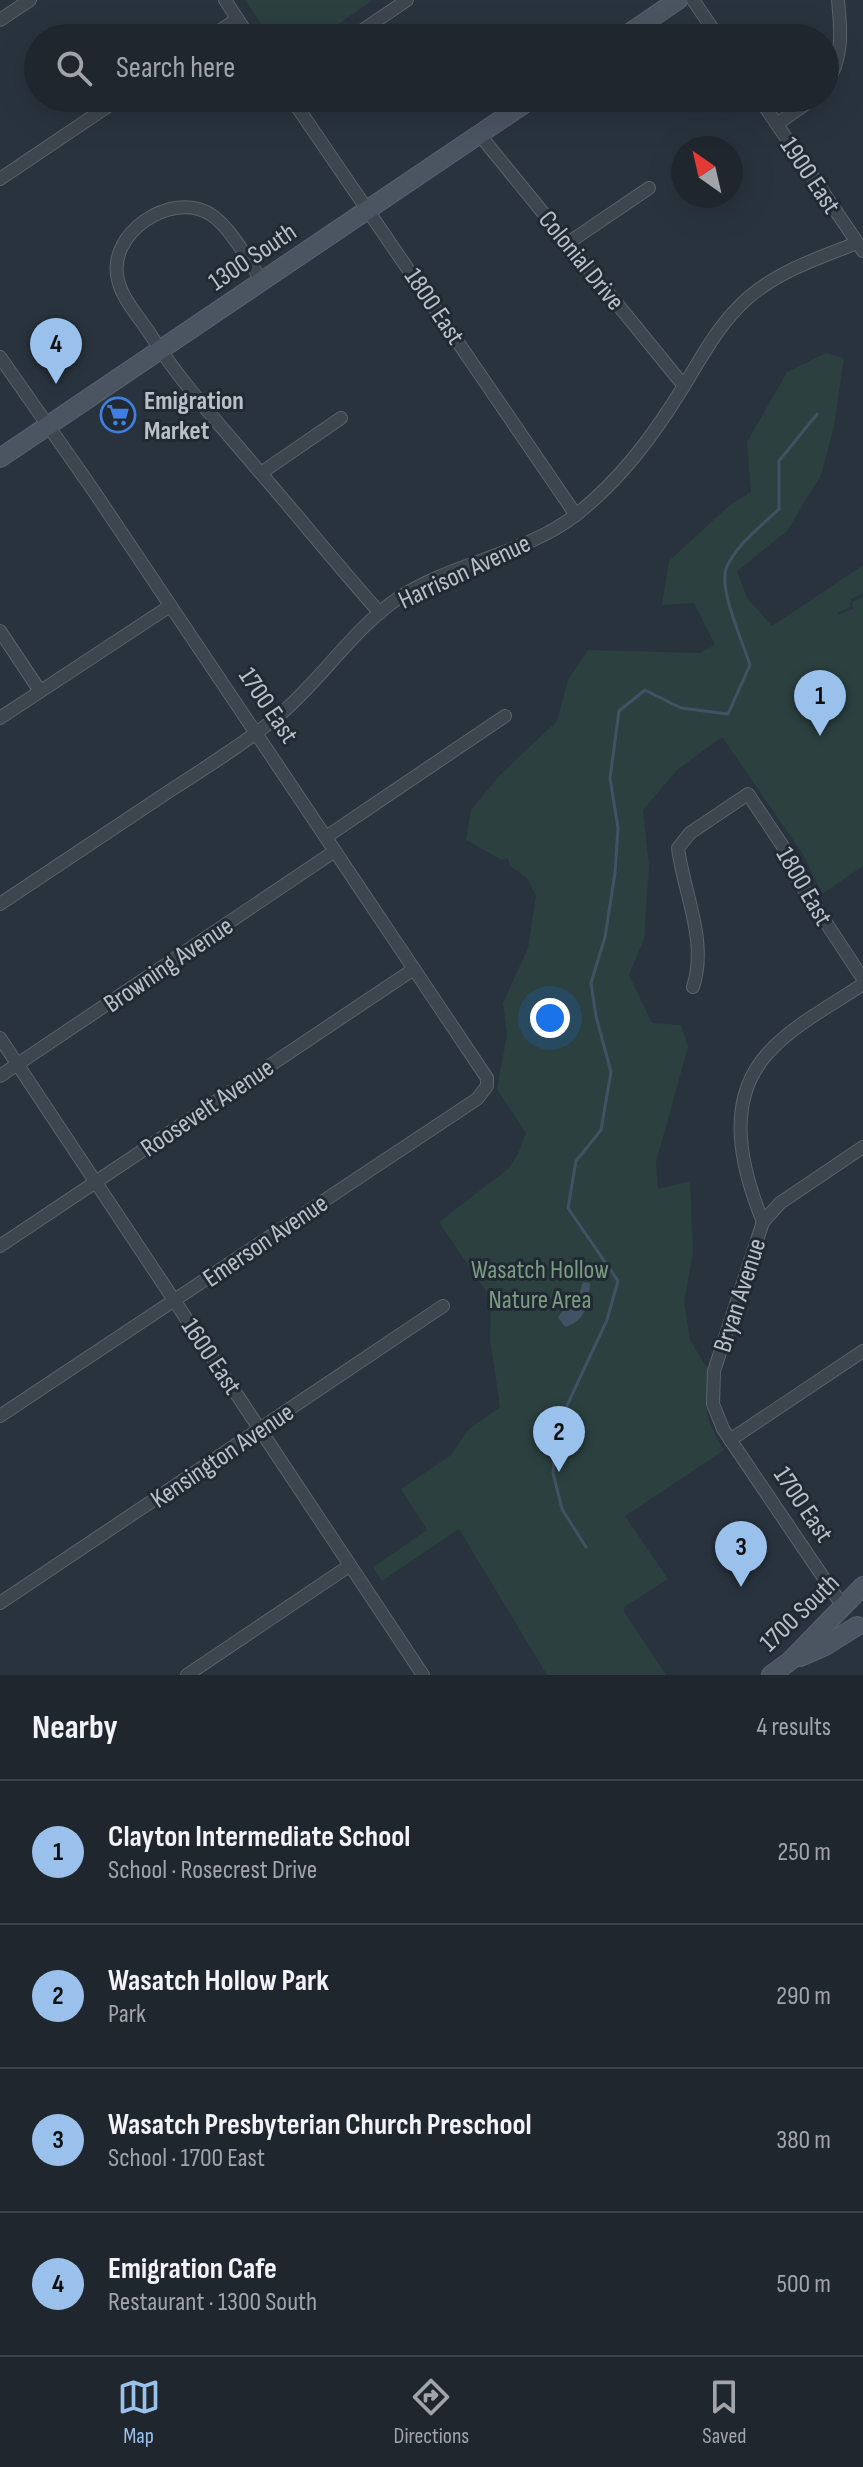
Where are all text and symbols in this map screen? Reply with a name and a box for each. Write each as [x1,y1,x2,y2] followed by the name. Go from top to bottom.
[24,24,839,112] search box
[52,46,96,90] icon: search
[116,50,235,86] text: Search here
[773,132,847,220] street label: 1900 East
[671,136,743,208] north arrow
[531,205,630,317] street label: Colonial Drive
[203,217,303,298] street label: 1300 South
[397,263,471,351] street label: 1800 East
[30,318,82,384] pin: 4
[144,386,244,447] place label: Emigration Market
[99,396,137,434] supermarket icon: Emigration Market
[394,528,536,616] street label: Harrison Avenue
[231,662,304,750] street label: 1700 East
[794,670,846,736] pin: 1
[769,842,839,932] street label: 1800 East
[98,911,239,1020] street label: Browning Avenue
[530,998,570,1038] your location
[135,1052,280,1164] street label: Roosevelt Avenue
[198,1188,334,1294] street label: Emerson Avenue
[707,1235,773,1356] street label: Bryan Avenue
[471,1255,609,1316] park label: Wasatch Hollow Nature Area
[174,1313,248,1401] street label: 1600 East
[145,1397,300,1515] street label: Kensington Avenue
[533,1406,585,1472] pin: 2
[766,1461,839,1549] street label: 1700 East
[715,1521,767,1587] pin: 3
[754,1568,846,1658] street label: 1700 South
[32,1707,118,1748] text: Nearby
[756,1712,831,1743] text: 4 results
[108,1819,410,1855] text: Clayton Intermediate School
[53,1837,63,1868] text: 1
[777,1837,831,1868] text: 250 m
[108,1855,317,1886] text: School · Rosecrest Drive
[108,1963,329,1999] text: Wasatch Hollow Park
[52,1981,64,2012] text: 2
[776,1981,831,2012] text: 290 m
[108,1999,146,2030] text: Park
[108,2107,532,2143] text: Wasatch Presbyterian Church Preschool
[52,2125,64,2156] text: 3
[776,2125,831,2156] text: 380 m
[108,2143,265,2174] text: School · 1700 East
[108,2251,277,2287] text: Emigration Cafe
[52,2269,64,2300] text: 4
[777,2269,831,2300] text: 500 m
[108,2287,317,2318] text: Restaurant · 1300 South
[117,2375,161,2450] tab: Map
[394,2375,469,2450] tab: Directions
[702,2375,746,2450] tab: Saved

